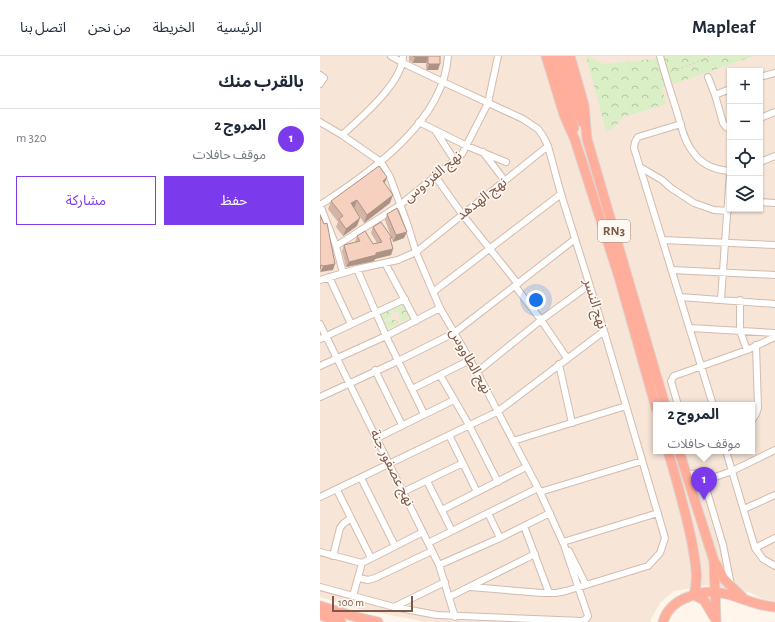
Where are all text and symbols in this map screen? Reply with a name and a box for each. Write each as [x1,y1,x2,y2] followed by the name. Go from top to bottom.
[692,18,755,37] text: Mapleaf
[20,21,66,35] text: اتصل بنا
[88,21,131,35] text: من نحن
[153,21,195,35] text: الخريطة
[217,21,262,35] text: الرئيسية
[727,68,763,212] map controls
[727,68,763,104] button: +
[219,73,304,90] text: بالقرب منك
[727,104,763,140] button: −
[214,118,266,133] text: المروج 2
[16,132,47,145] text: 320 m
[289,132,293,145] text: 1
[727,140,763,176] button: locate
[193,149,266,162] text: موقف حافلات
[401,149,467,208] street label: نهج الفردوس
[454,175,512,225] street label: نهج الهدهد
[16,176,156,225] button: مشاركة
[164,176,304,225] button: حفظ
[727,176,763,212] button: layers
[598,220,630,242] road number: RN3
[578,276,609,332] street label: نهج النسر
[526,290,546,310] your location
[444,326,494,398] street label: نهج الطاووس
[653,402,755,454] popup
[667,407,719,422] text: المروج 2
[365,427,417,510] street label: نهج عصفور جنة
[667,438,741,451] text: موقف حافلات
[691,467,717,500] pin: 1
[332,594,413,613] scale bar
[338,597,364,608] text: 100 m

